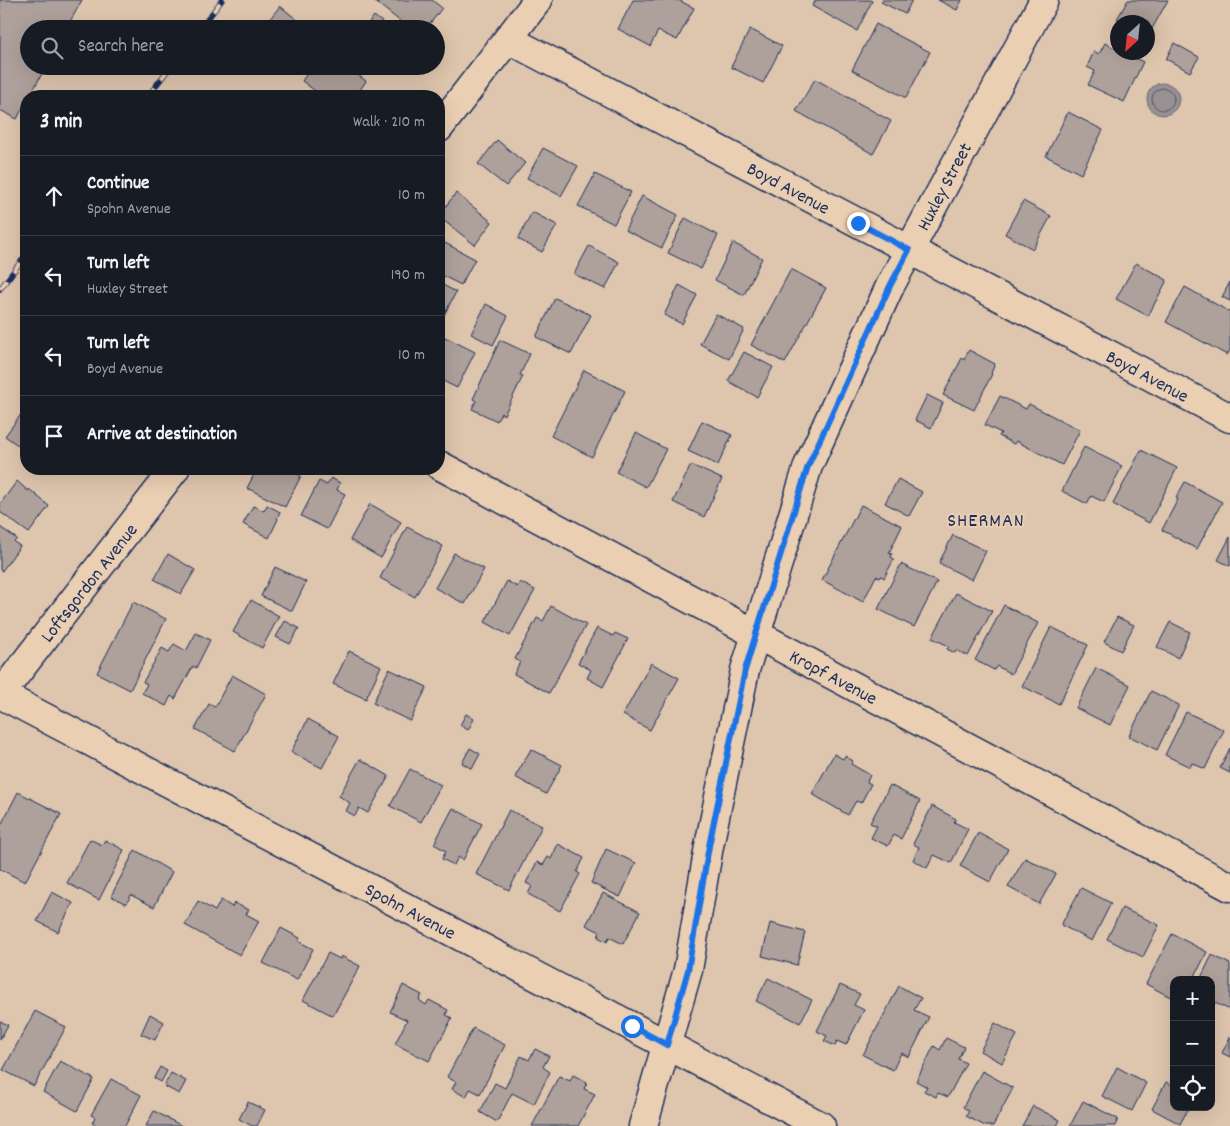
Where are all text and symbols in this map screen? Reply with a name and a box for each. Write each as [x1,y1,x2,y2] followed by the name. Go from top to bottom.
[1110,15,1155,60] north arrow
[20,20,445,75] search box
[38,34,66,62] icon: search
[78,34,164,61] text: Search here
[40,108,82,138] text: 3 min
[353,111,425,134] text: Walk · 210 m
[912,139,981,236] street label: Huxley Street
[741,157,834,223] street label: Boyd Avenue
[87,171,149,198] text: Continue
[40,182,68,210] icon: ahead
[398,184,425,207] text: 10 m
[87,198,171,221] text: Spohn Avenue
[847,212,870,235] route end
[87,251,150,278] text: Turn left
[40,262,68,290] icon: left
[391,264,425,287] text: 190 m
[87,278,168,301] text: Huxley Street
[87,331,150,358] text: Turn left
[40,342,68,370] icon: left
[398,344,425,367] text: 10 m
[1100,345,1193,411] street label: Boyd Avenue
[87,358,163,381] text: Boyd Avenue
[40,422,68,450] icon: arrive
[87,422,237,449] text: Arrive at destination
[947,508,1025,536] district label: SHERMAN
[36,519,146,649] street label: Loftsgordon Avenue
[784,645,881,714] street label: Kropf Avenue
[359,878,460,948] street label: Spohn Avenue
[1170,976,1215,1111] map controls
[1170,976,1215,1021] button: +
[621,1015,644,1038] route start
[1170,1021,1215,1066] button: −
[1170,1066,1215,1111] button: locate

